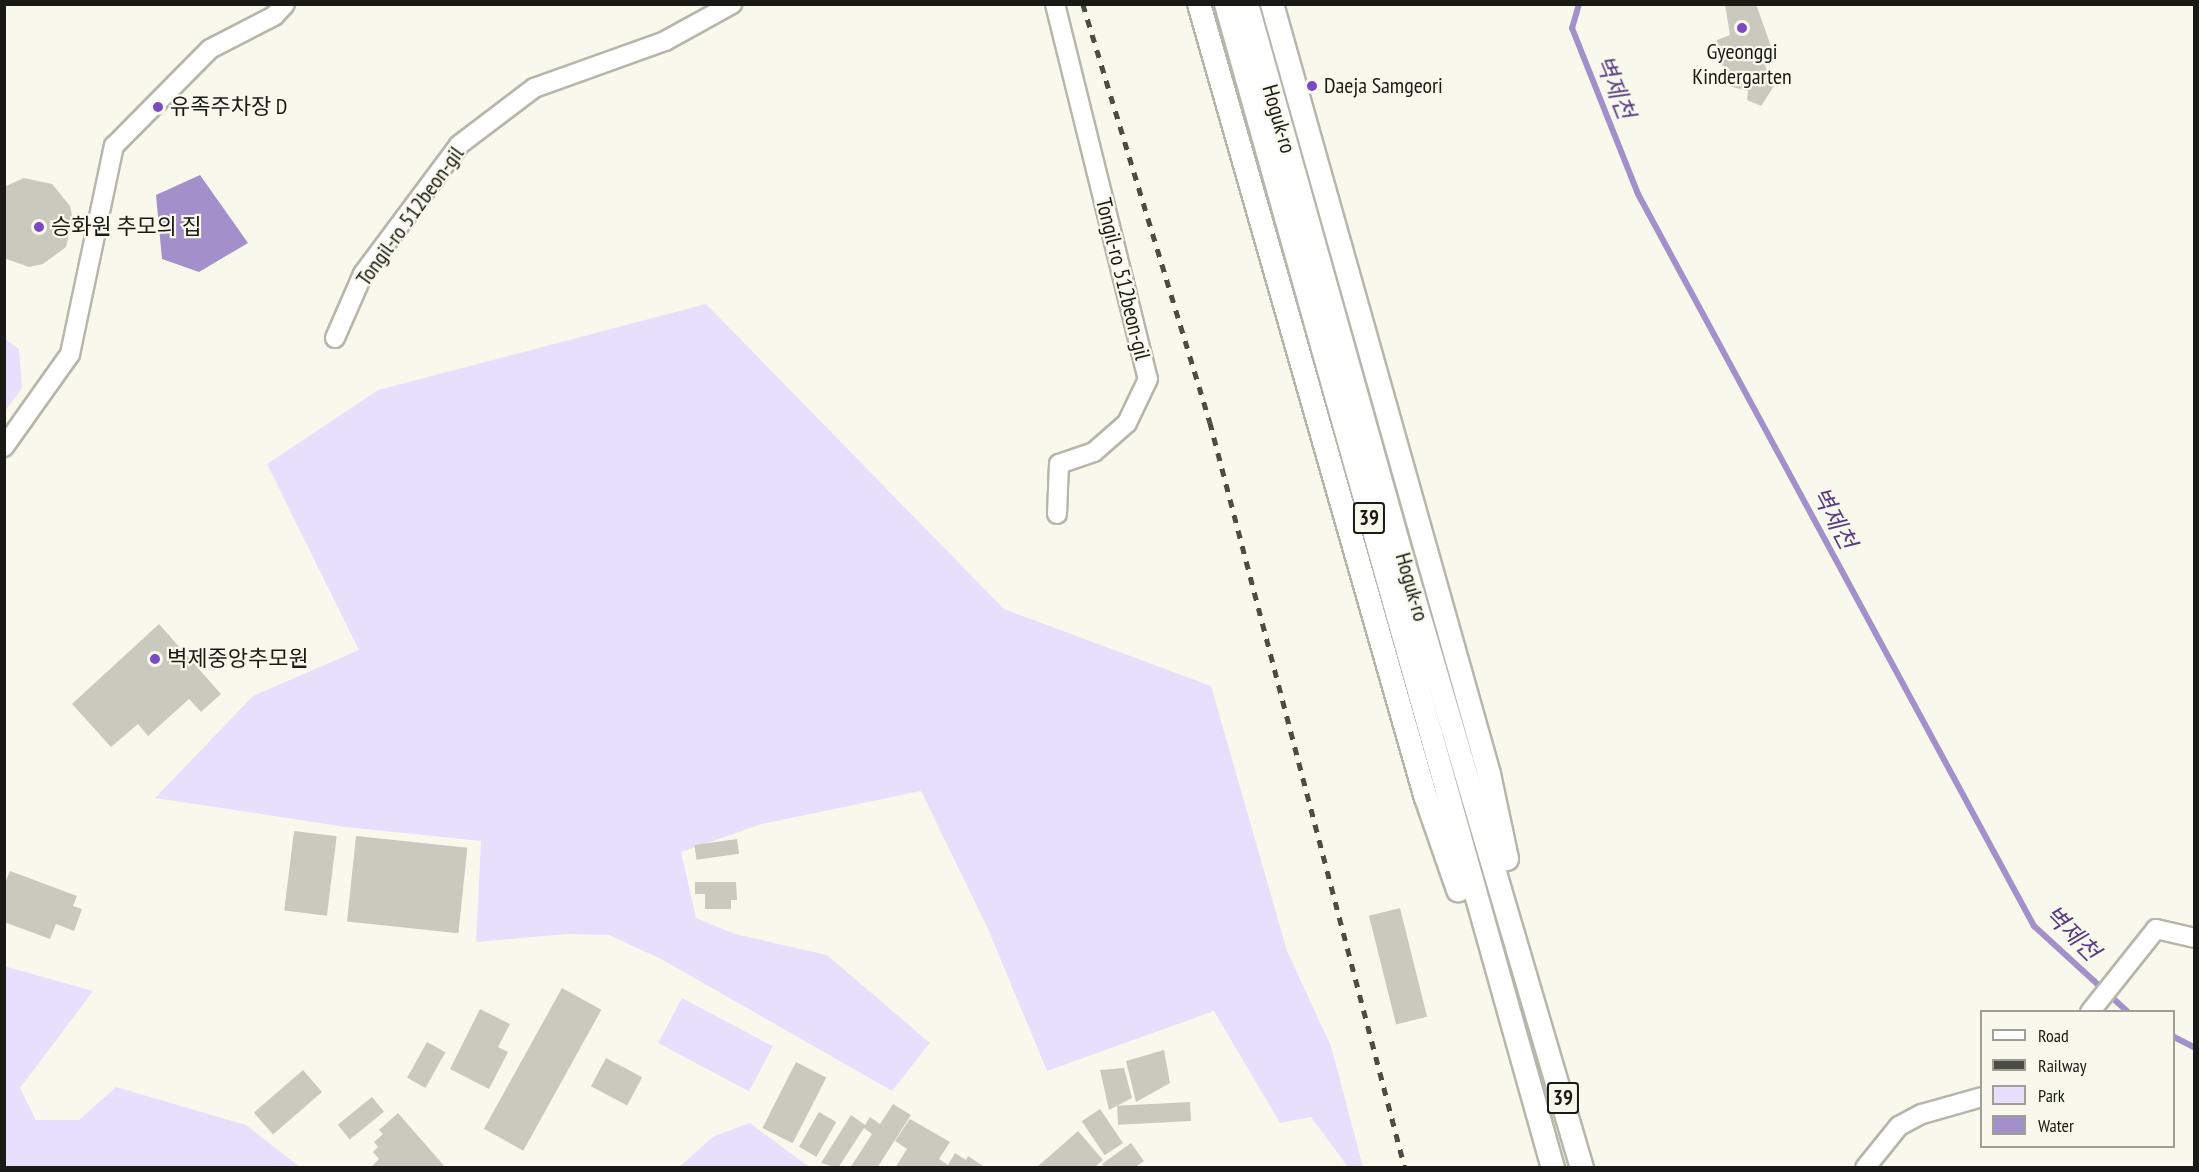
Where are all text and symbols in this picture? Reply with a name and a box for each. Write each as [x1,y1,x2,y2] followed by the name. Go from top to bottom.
[1735,21,1749,35] marker: Gyeonggi Kindergarten
[1692,38,1792,90] place label: Gyeonggi Kindergarten
[1589,51,1641,123] water label: 벽제천
[1324,73,1443,99] place label: Daeja Samgeori
[1305,79,1319,93] marker: Daeja Samgeori
[1257,82,1301,156] street label: Hoguk-ro
[170,94,287,120] place label: 유족주차장 D
[151,100,165,114] marker: 유족주차장 D
[351,141,469,291] street label: Tongil-ro 512beon-gil
[1090,195,1156,363] street label: Tongil-ro 512beon-gil
[51,214,202,240] place label: 승화원 추모의 집
[32,220,46,234] marker: 승화원 추모의 집
[1806,482,1862,554] water label: 벽제천
[1352,500,1386,536] road number: 39
[1390,550,1434,624] street label: Hoguk-ro
[167,646,309,672] place label: 벽제중앙추모원
[148,652,162,666] marker: 벽제중앙추모원
[2038,899,2106,967] water label: 벽제천
[1980,1010,2175,1148] legend
[2038,1024,2069,1047] text: Road
[2038,1054,2087,1077] text: Railway
[1546,1080,1580,1116] road number: 39
[2038,1084,2065,1107] text: Park
[2038,1114,2074,1137] text: Water

